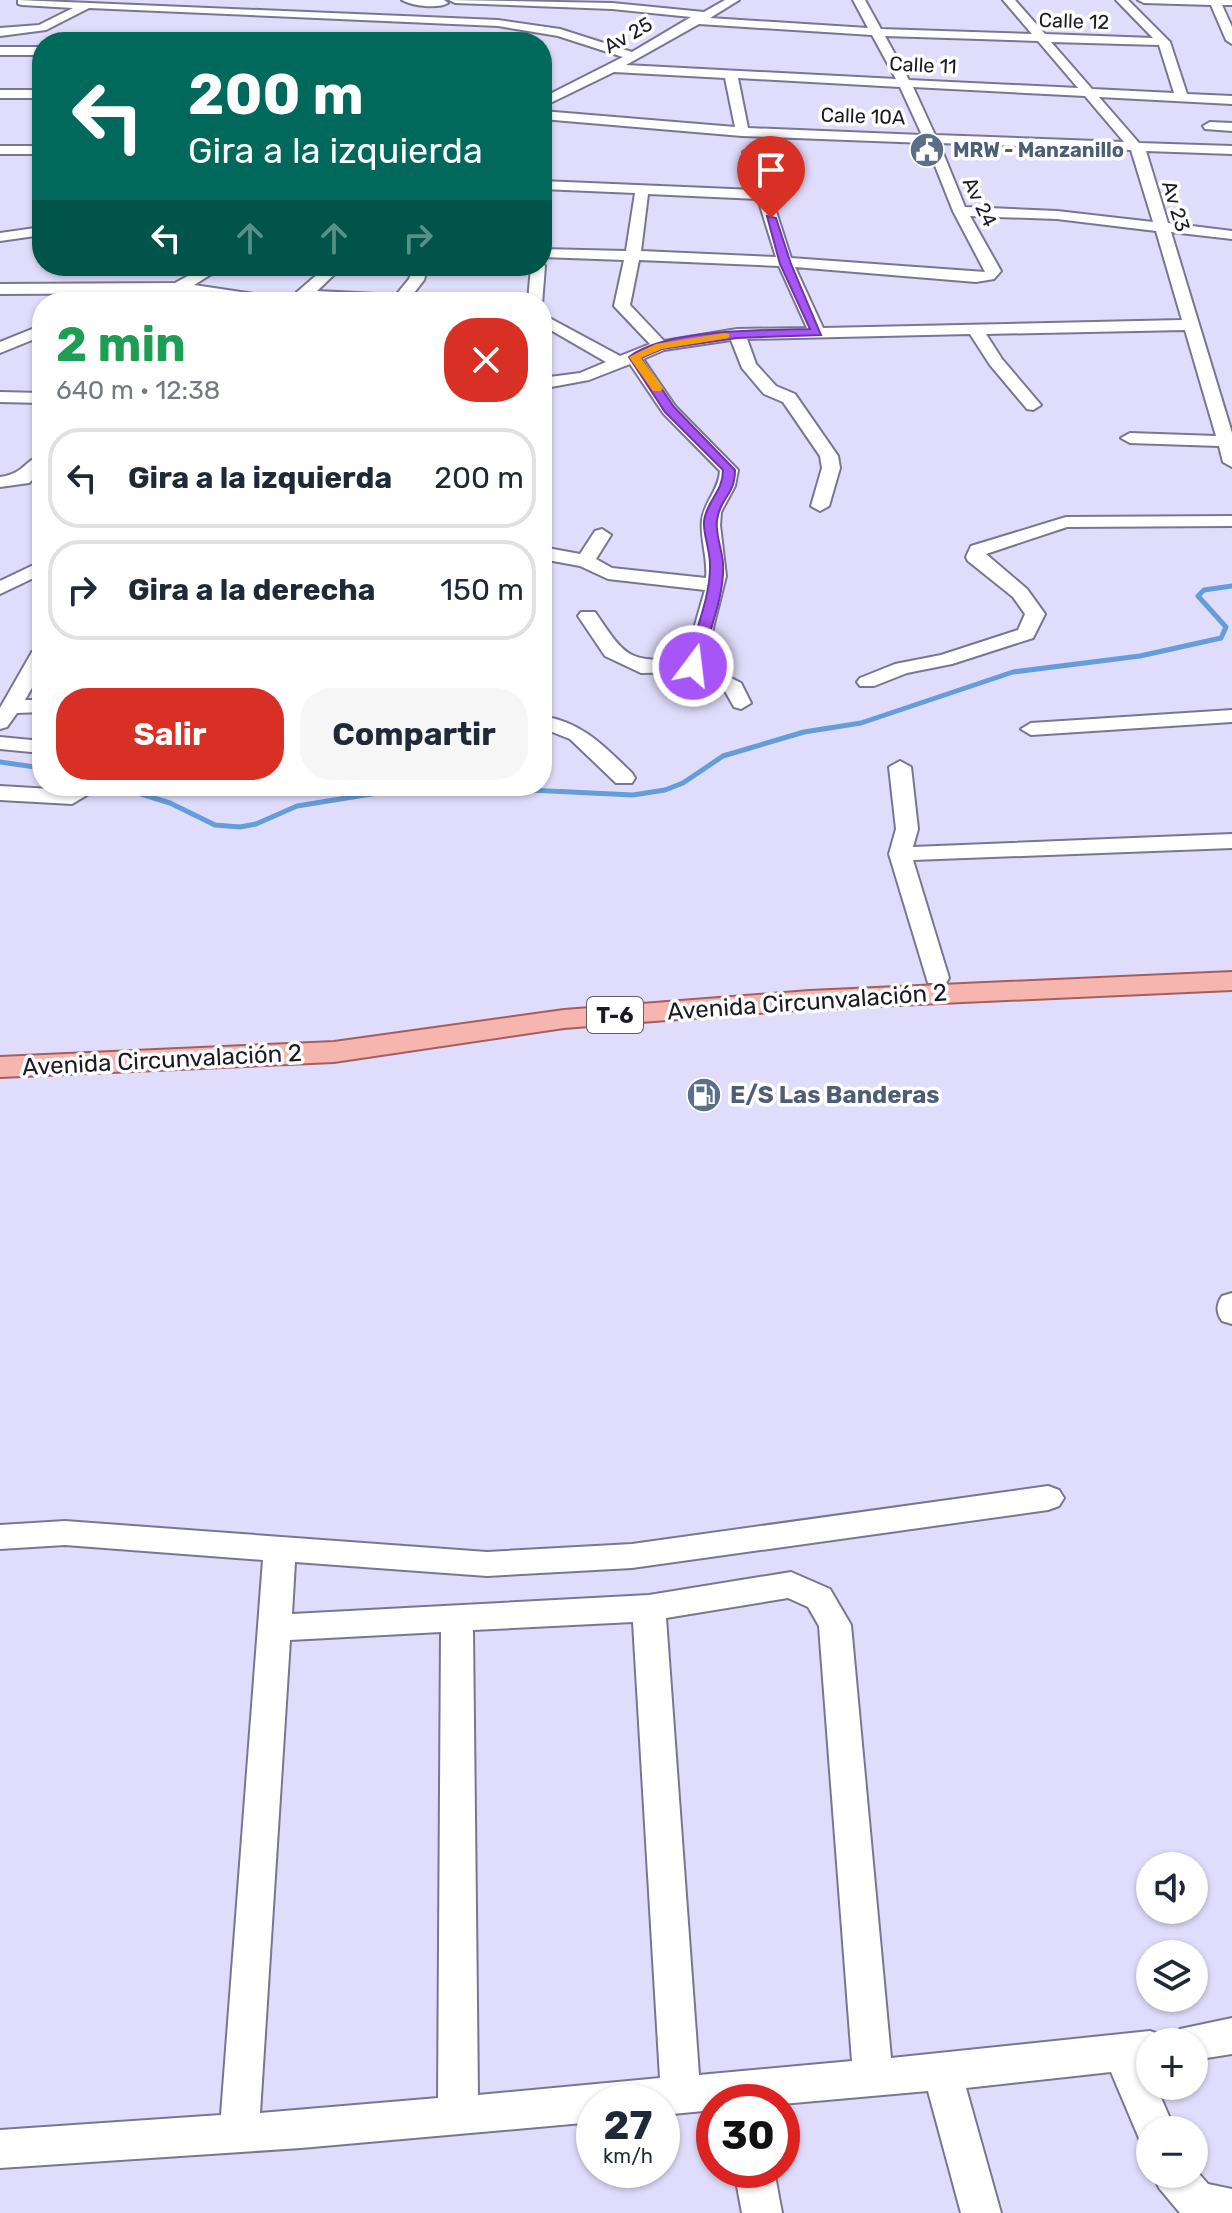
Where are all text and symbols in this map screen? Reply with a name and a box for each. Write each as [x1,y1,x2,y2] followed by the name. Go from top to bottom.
[1038,8,1110,34] street label: Calle 12
[600,12,656,58] street label: Av 25
[889,51,957,79] street label: Calle 11
[188,62,364,128] text: 200 m
[56,64,160,168] icon: left
[820,103,906,129] street label: Calle 10A
[188,129,483,172] text: Gira a la izquierda
[908,131,946,169] public building icon: MRW - Manzanillo
[737,136,805,218] pin
[953,138,1124,162] place label: MRW - Manzanillo
[749,148,793,192] icon: arrive
[958,173,1002,231] street label: Av 24
[1157,178,1195,234] street label: Av 23
[144,216,188,260] icon: left
[228,216,272,260] icon: ahead
[312,216,356,260] icon: ahead
[396,216,440,260] icon: right
[56,316,186,373] text: 2 min
[444,318,528,402] button: close
[56,375,220,406] text: 640 m · 12:38
[60,456,104,500] icon: left
[128,460,392,496] text: Gira a la izquierda
[434,460,524,496] text: 200 m
[60,568,104,612] icon: right
[128,572,375,608] text: Gira a la derecha
[440,572,524,608] text: 150 m
[651,624,735,708] position arrow
[56,688,284,780] button: Salir
[300,688,528,780] button: Compartir
[666,978,948,1026] street label: Avenida Circunvalación 2
[587,997,643,1033] road number: T-6
[21,1039,303,1081] street label: Avenida Circunvalación 2
[685,1076,723,1114] fuel station icon: E/S Las Banderas
[730,1081,940,1109] place label: E/S Las Banderas
[1136,1852,1208,2188] map controls
[1136,1852,1208,1924] button: sound
[1136,1940,1208,2012] button: layers
[1136,2028,1208,2100] button: +
[696,2084,800,2188] speed limit sign: 30
[604,2102,652,2149] text: 27
[1136,2116,1208,2188] button: −
[603,2144,653,2168] text: km/h

